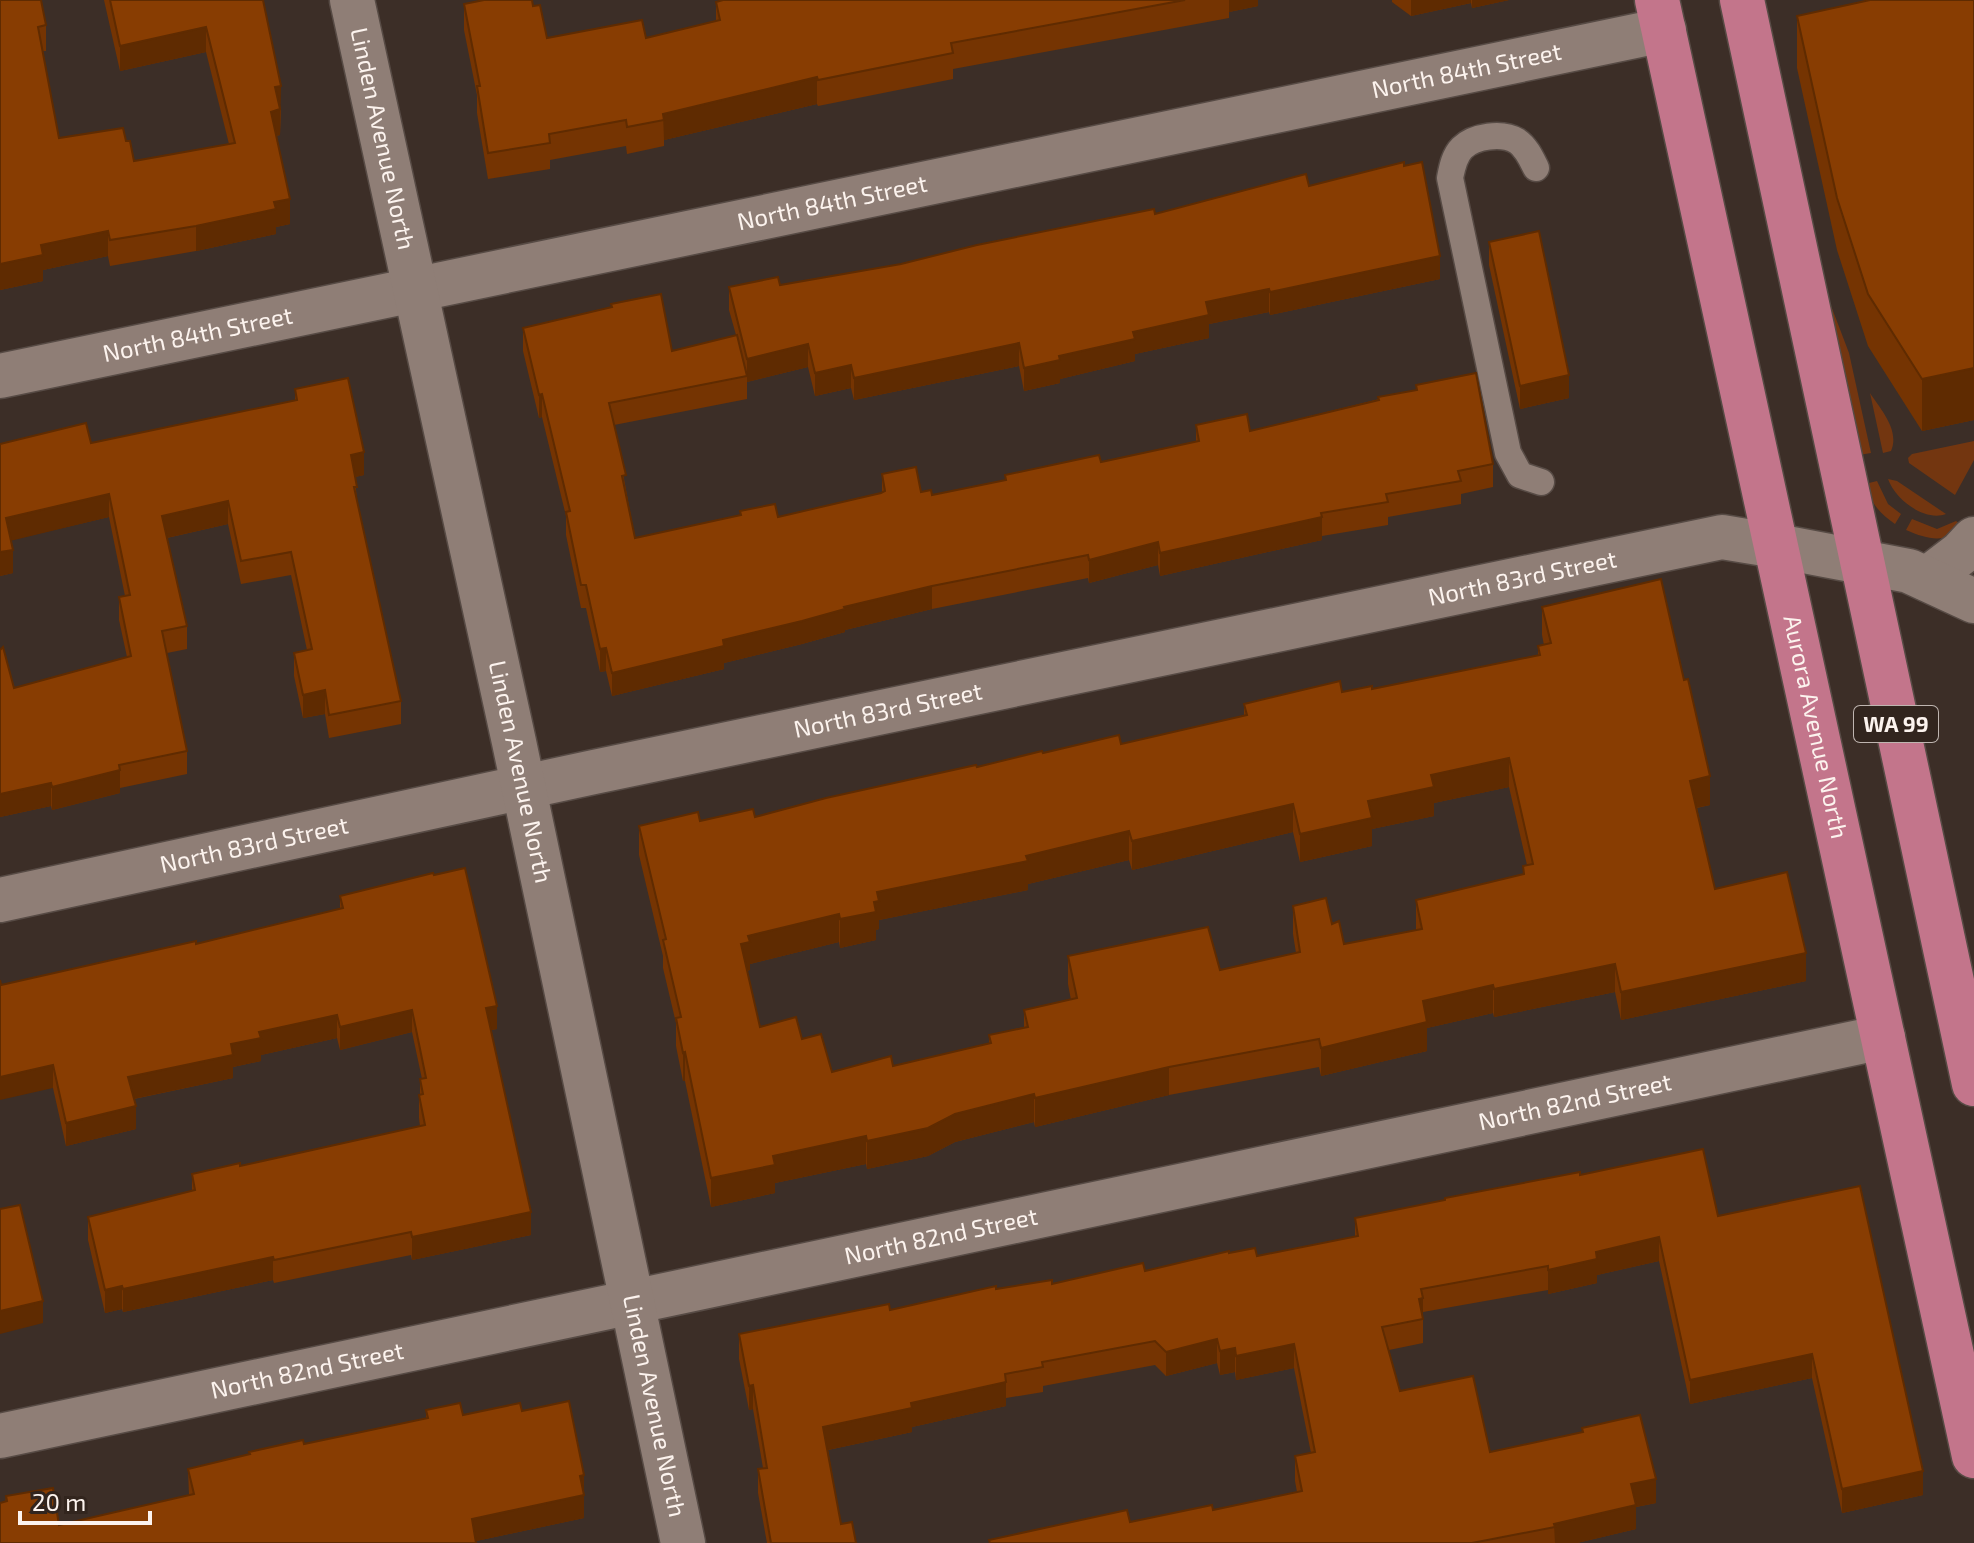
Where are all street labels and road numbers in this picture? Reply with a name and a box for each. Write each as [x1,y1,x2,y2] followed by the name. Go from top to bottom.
[345,25,422,252] street label: Linden Avenue North
[1369,36,1564,103] street label: North 84th Street
[734,168,929,235] street label: North 84th Street
[100,300,295,367] street label: North 84th Street
[1425,543,1619,611] street label: North 83rd Street
[1778,612,1855,841] street label: Aurora Avenue North
[484,658,559,885] street label: Linden Avenue North
[791,676,985,743] street label: North 83rd Street
[1854,706,1938,742] road number: WA 99
[157,809,351,878] street label: North 83rd Street
[1476,1066,1674,1135] street label: North 82nd Street
[842,1201,1040,1270] street label: North 82nd Street
[618,1292,693,1520] street label: Linden Avenue North
[208,1335,406,1404] street label: North 82nd Street

